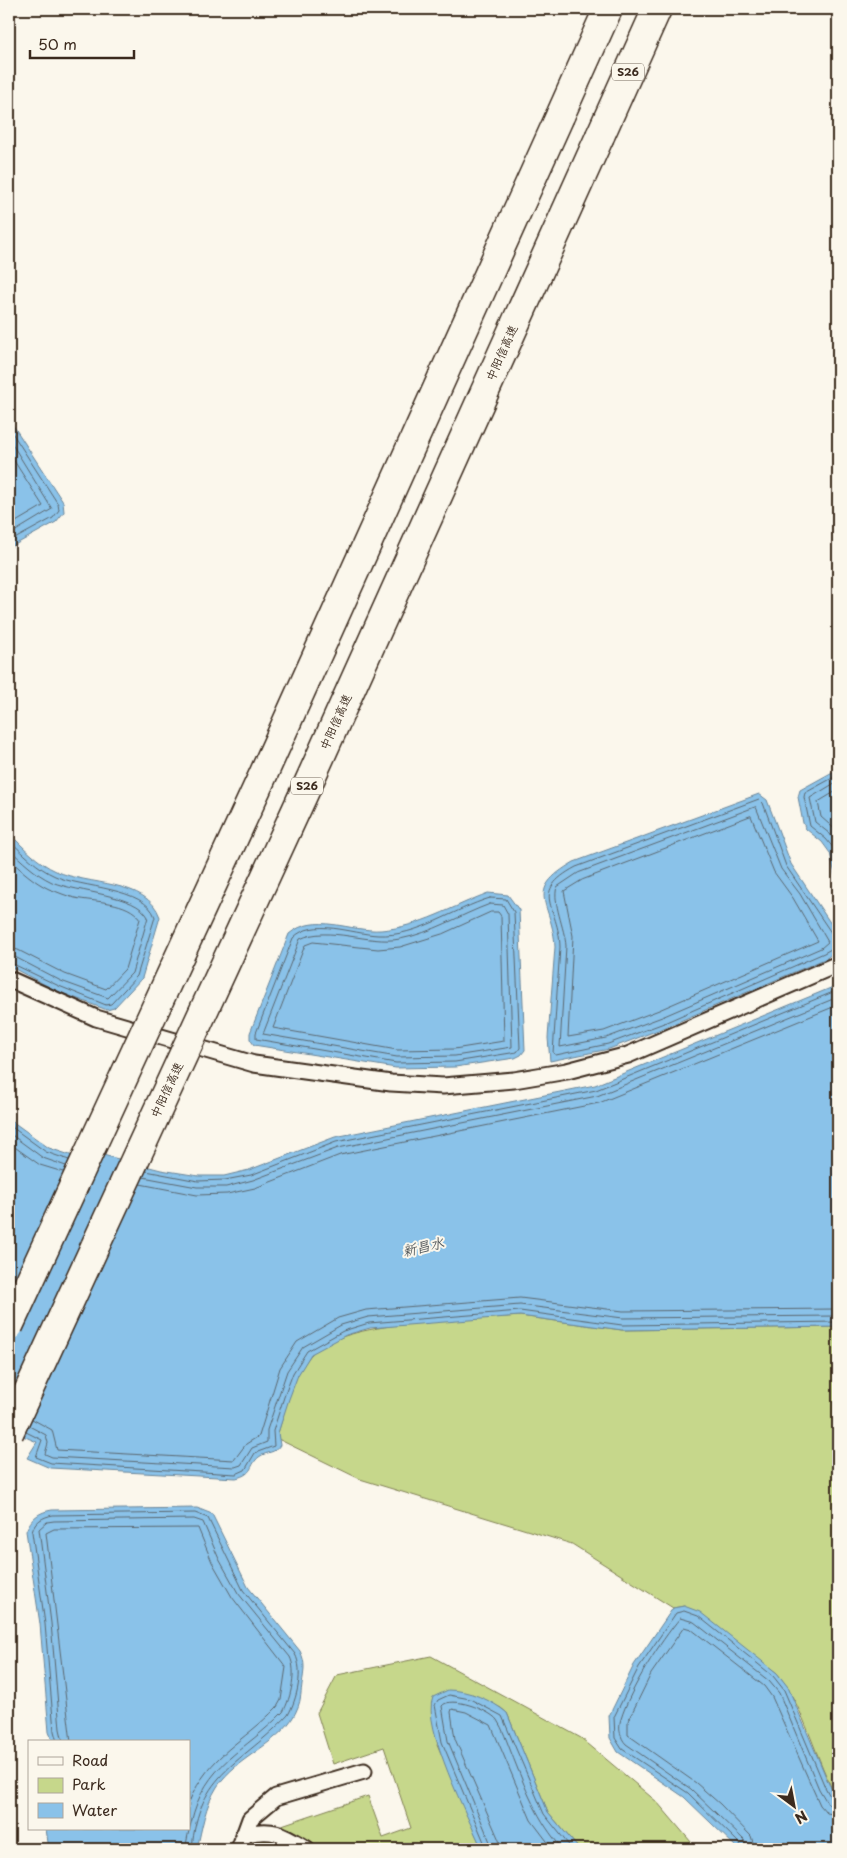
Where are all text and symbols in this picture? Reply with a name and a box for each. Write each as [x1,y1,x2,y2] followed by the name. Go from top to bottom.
[30,28,134,60] scale bar
[38,32,77,55] text: 50 m
[612,64,644,80] road number: S26
[481,322,522,384] street label: 中阳信高速
[315,691,356,753] street label: 中阳信高速
[291,778,323,794] road number: S26
[145,1059,187,1121] street label: 中阳信高速
[400,1231,447,1261] water label: 新昌水
[28,1740,190,1830] legend
[72,1748,108,1771] text: Road
[72,1772,106,1795] text: Park
[770,1780,820,1830] north arrow
[72,1798,117,1821] text: Water
[791,1806,811,1829] text: N

